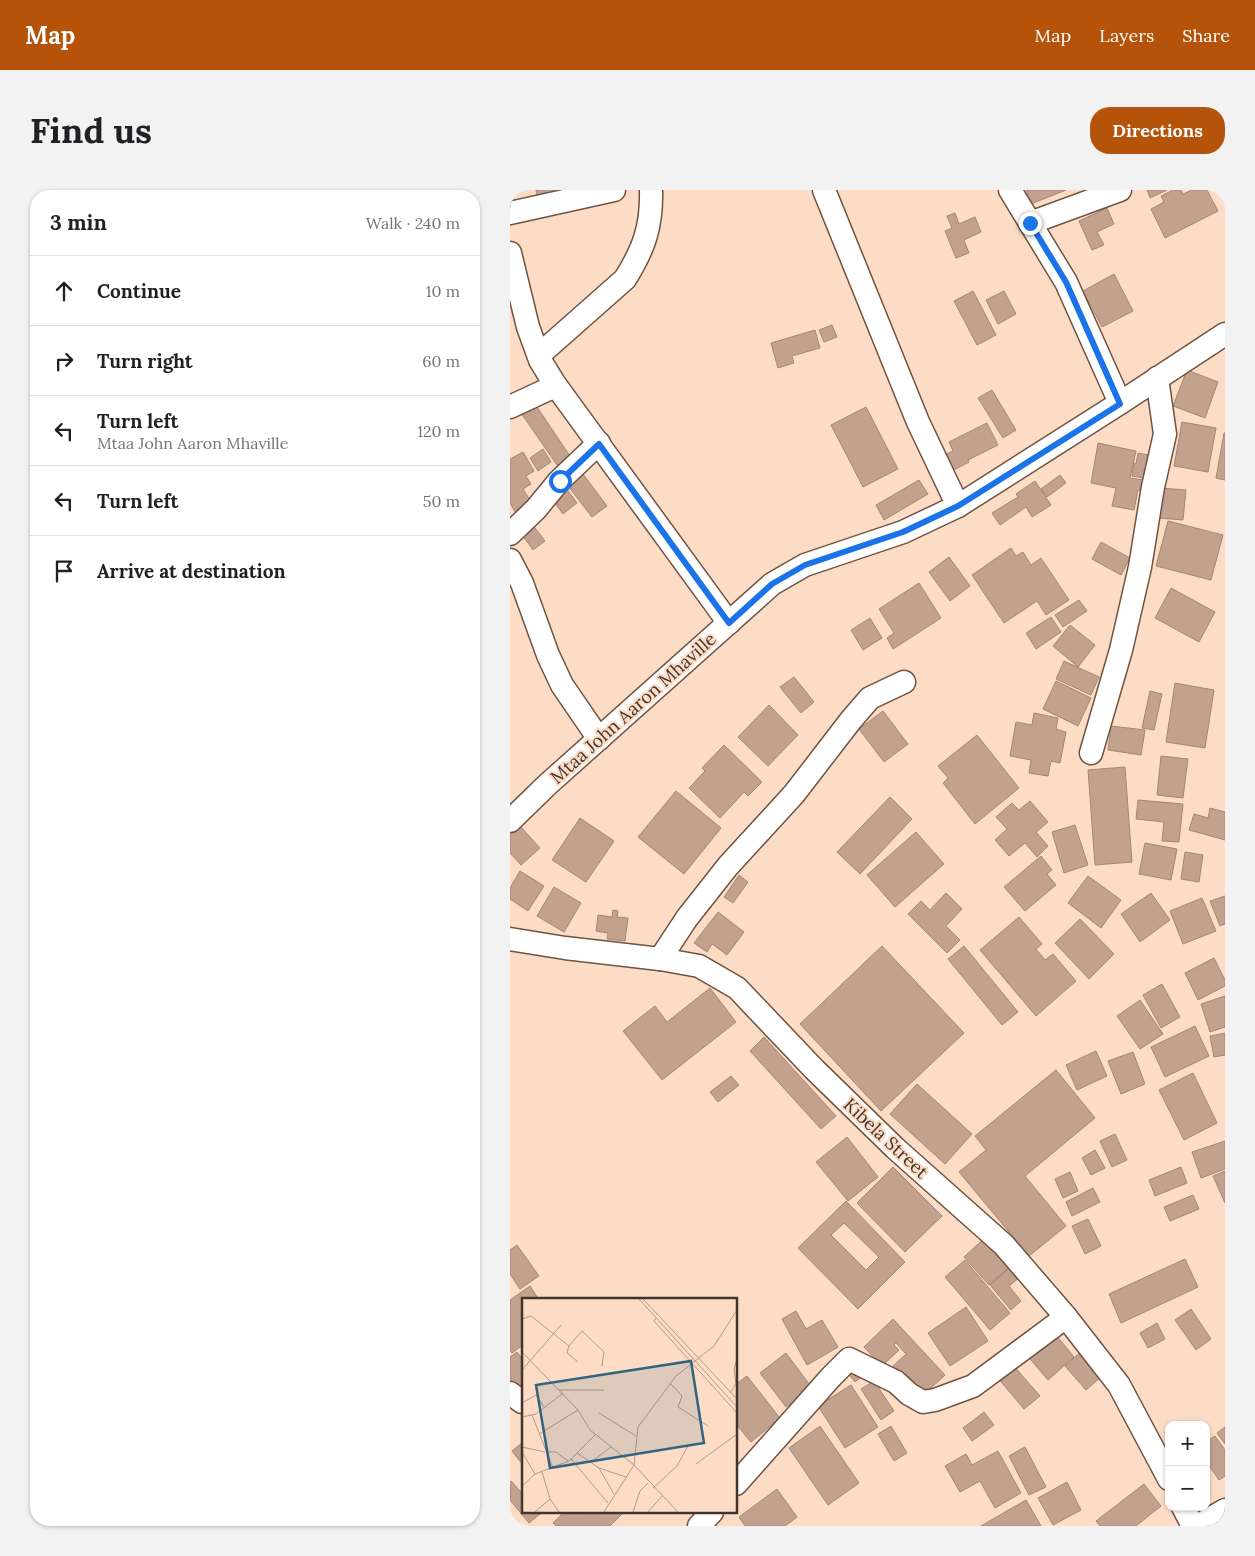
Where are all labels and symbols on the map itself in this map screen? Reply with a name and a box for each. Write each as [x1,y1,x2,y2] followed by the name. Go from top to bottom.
[1019,212,1042,235] route end
[549,470,572,493] route start
[545,627,721,789] street label: Mtaa John Aaron Mhaville
[839,1093,933,1183] street label: Kibela Street
[522,1298,738,1514] inset map

